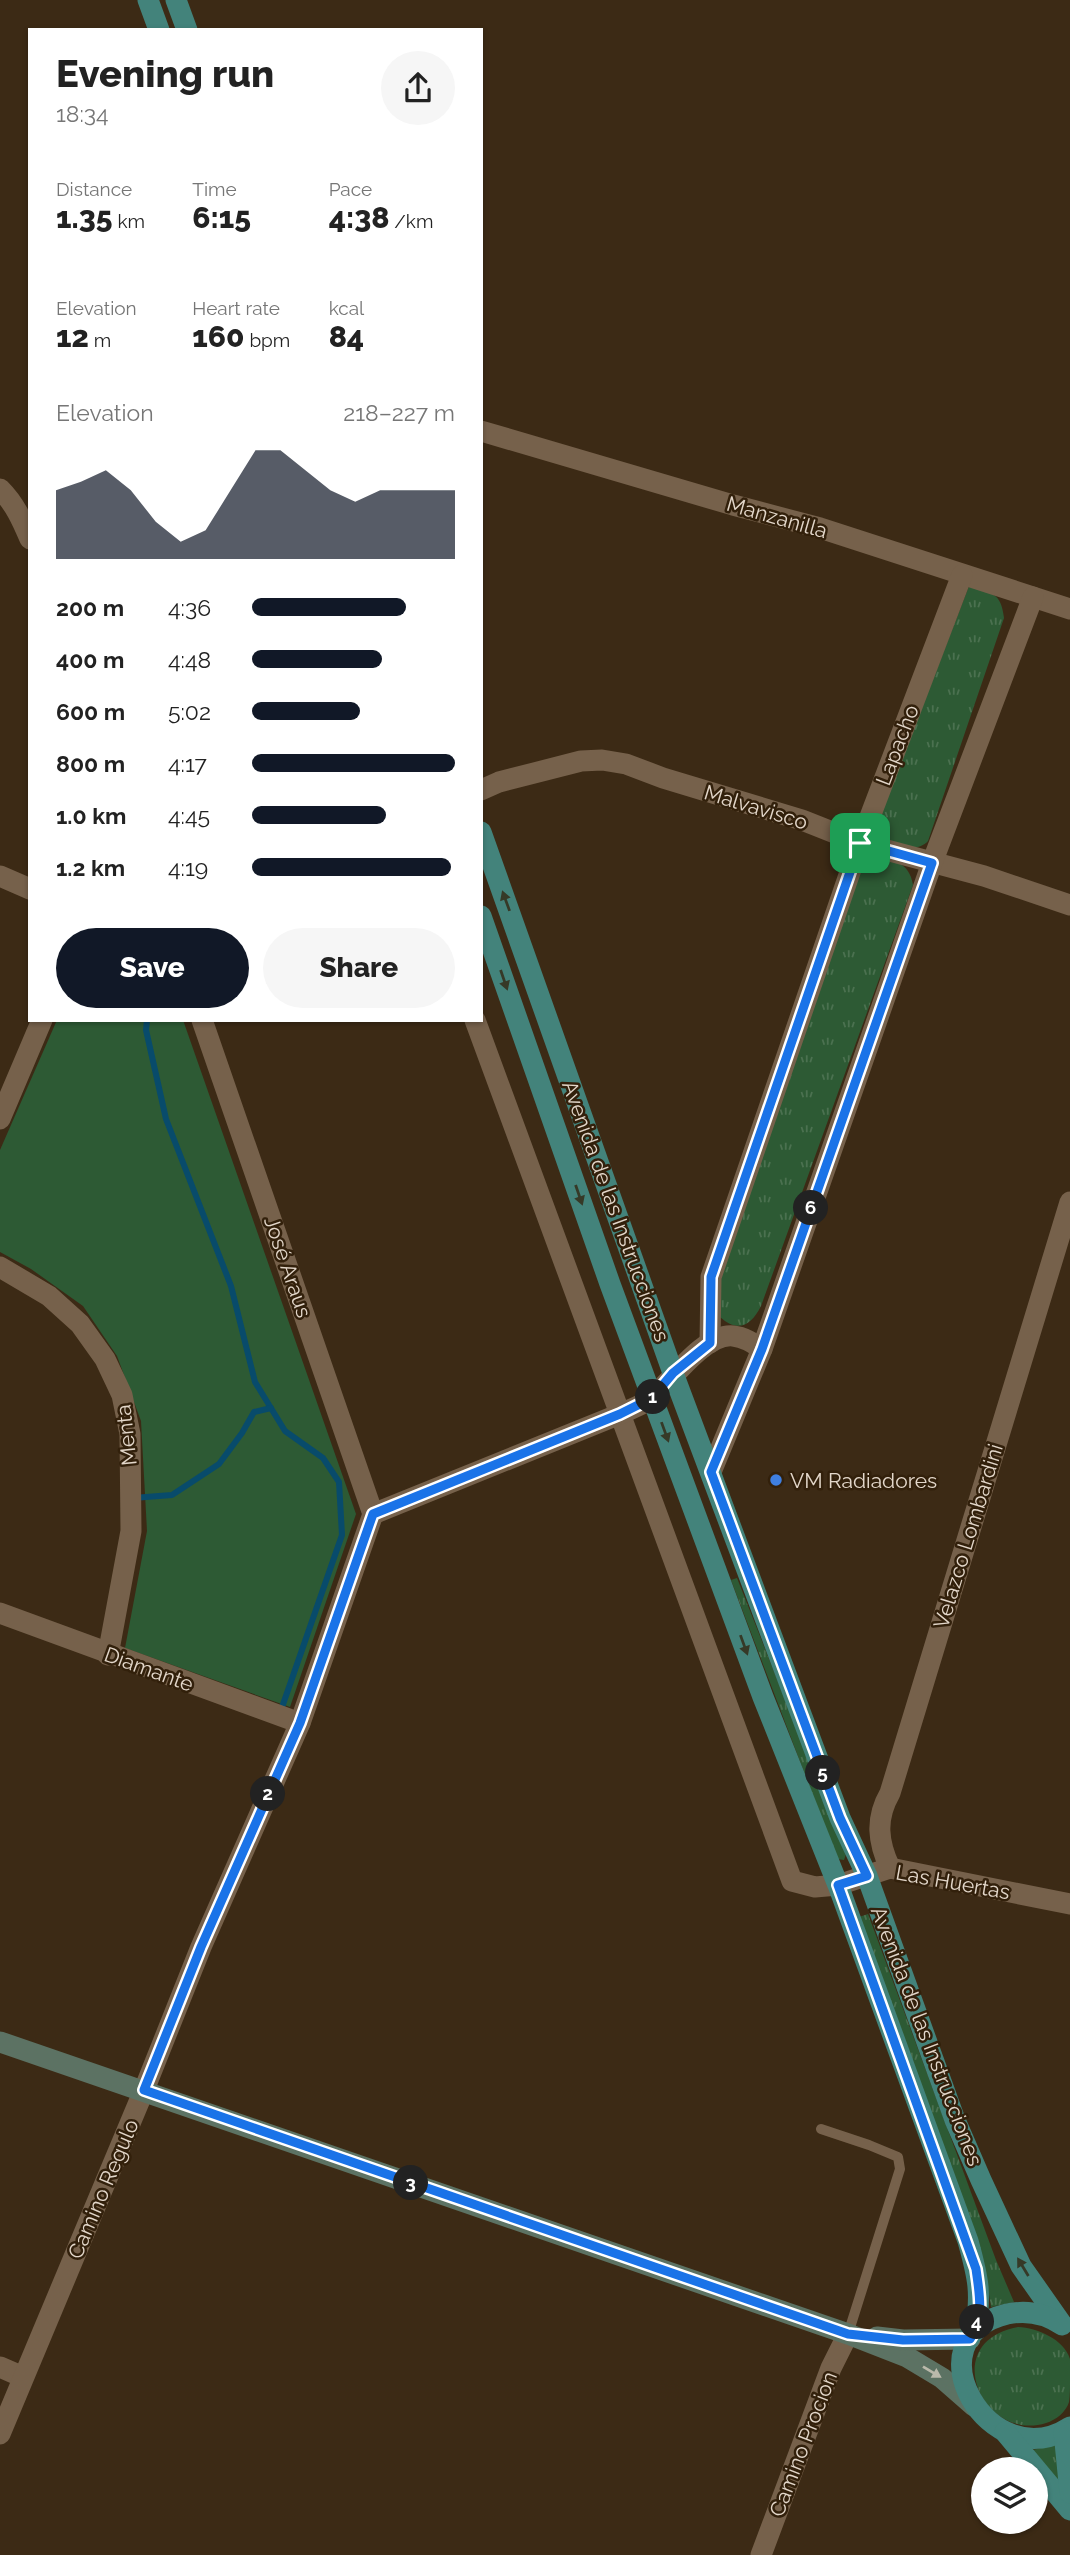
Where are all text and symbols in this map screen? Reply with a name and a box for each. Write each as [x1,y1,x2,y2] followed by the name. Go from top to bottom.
[56,51,274,96] text: Evening run
[381,51,455,125] button: share
[56,100,109,127] text: 18:34
[56,178,132,200] text: Distance
[192,178,237,200] text: Time
[329,178,372,200] text: Pace
[56,200,113,235] text: 1.35
[192,200,251,235] text: 6:15
[329,200,390,235] text: 4:38
[113,210,145,232] text: km
[390,210,433,232] text: /km
[56,297,137,319] text: Elevation
[192,297,280,319] text: Heart rate
[329,297,364,319] text: kcal
[56,319,89,354] text: 12
[192,319,245,354] text: 160
[329,319,364,354] text: 84
[89,329,111,351] text: m
[245,329,290,351] text: bpm
[56,399,154,426] text: Elevation
[343,399,455,426] text: 218–227 m
[724,491,830,543] street label: Manzanilla
[56,594,124,621] text: 200 m
[168,594,211,621] text: 4:36
[56,646,124,673] text: 400 m
[168,646,211,673] text: 4:48
[56,698,125,725] text: 600 m
[168,698,211,725] text: 5:02
[870,701,924,789] street label: Lapacho
[56,750,125,777] text: 800 m
[168,750,207,777] text: 4:17
[701,779,811,835] street label: Malvavisco
[56,802,126,829] text: 1.0 km
[168,802,210,829] text: 4:45
[830,813,890,873] pin
[841,824,879,862] icon: arrive
[56,854,125,881] text: 1.2 km
[168,854,208,881] text: 4:19
[500,891,511,912] one-way arrow
[56,928,249,1008] button: Save
[263,928,455,1008] button: Share
[499,970,510,991] one-way arrow
[557,1077,675,1345] street label: Avenida de las Instrucciones
[574,1184,585,1205] one-way arrow
[794,1190,828,1226] pin: 6
[805,1196,816,1218] text: 6
[259,1213,317,1321] street label: José Araus
[636,1380,670,1414] pin: 1
[648,1385,657,1407] text: 1
[110,1403,142,1467] street label: Menta
[659,1421,670,1442] one-way arrow
[928,1441,1008,1631] street label: Velazco Lombardini
[790,1468,937,1493] place label: VM Radiadores
[768,1472,784,1488] marker: VM Radiadores
[738,1635,749,1656] one-way arrow
[101,1641,197,1697] street label: Diamante
[806,1756,840,1790] pin: 5
[817,1761,828,1783] text: 5
[250,1776,286,1812] pin: 2
[262,1782,273,1804] text: 2
[894,1860,1012,1904] street label: Las Huertas
[866,1903,988,2169] street label: Avenida de las Instrucciones
[62,2115,144,2263] street label: Camino Regulo
[394,2166,428,2200] pin: 3
[405,2171,416,2193] text: 3
[1017,2257,1029,2276] one-way arrow
[960,2304,995,2340] pin: 4
[971,2310,982,2332] text: 4
[922,2366,941,2378] one-way arrow
[764,2368,842,2520] street label: Camino Procion
[971,2457,1048,2534] map controls
[971,2457,1048,2534] button: layers

